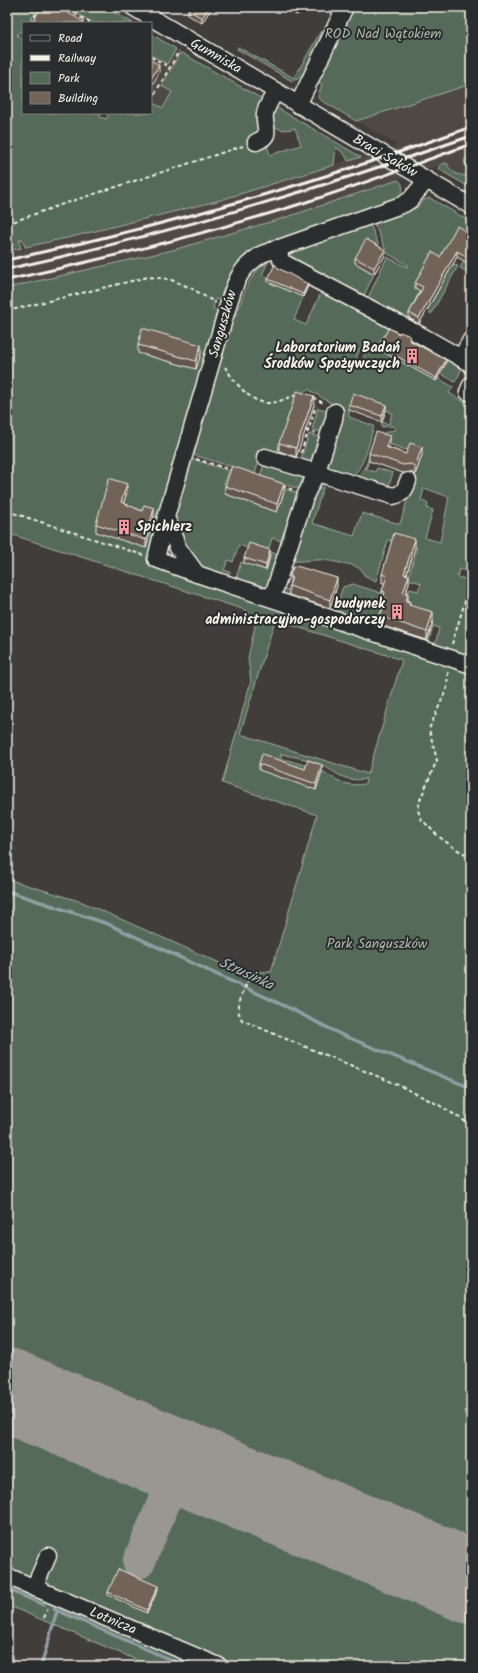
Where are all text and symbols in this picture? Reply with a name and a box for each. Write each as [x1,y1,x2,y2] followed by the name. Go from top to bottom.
[22,22,152,114] legend
[325,23,441,45] park label: ROD Nad Wątokiem
[58,29,83,48] text: Road
[186,32,246,80] street label: Gumniska
[58,49,96,68] text: Railway
[58,69,80,88] text: Park
[58,89,98,108] text: Building
[348,129,422,184] street label: Braci Saków
[203,287,243,360] street label: Sanguszków
[264,337,400,375] place label: Laboratorium Badań Środków Spożywczych
[403,347,421,365] building icon: Laboratorium Badań Środków Spożywczych
[136,516,192,538] place label: Spichlerz
[115,518,133,536] building icon: Spichlerz
[205,593,386,631] place label: budynek administracyjno-gospodarczy
[388,603,406,621] building icon: budynek administracyjno-gospodarczy
[327,933,428,955] park label: Park Sanguszków
[215,951,278,998] water label: Strusinka
[86,1601,140,1641] street label: Lotnicza

